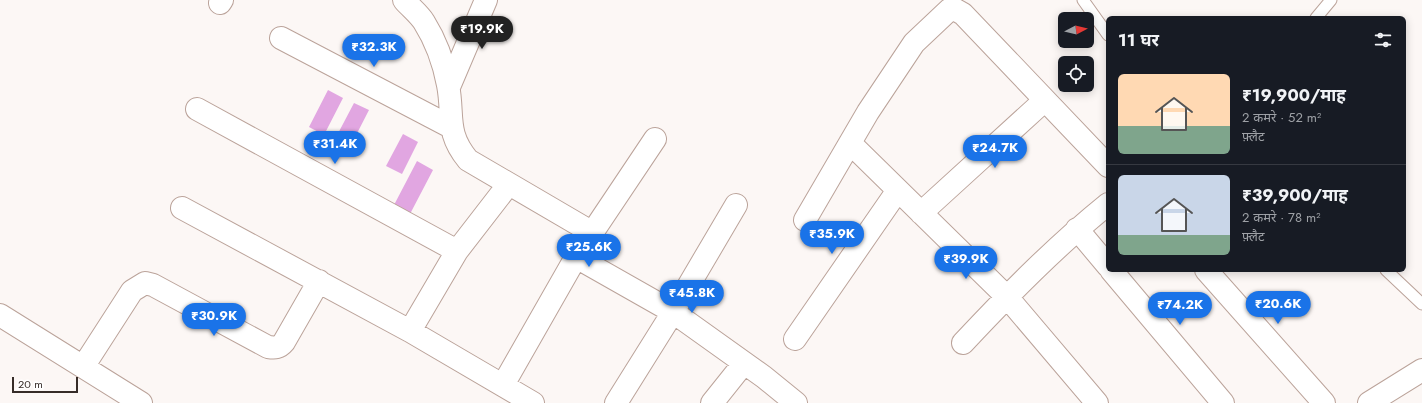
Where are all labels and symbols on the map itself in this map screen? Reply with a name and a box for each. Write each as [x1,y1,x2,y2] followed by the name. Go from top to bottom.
[1058,12,1094,48] north arrow
[449,16,515,50] pin: ₹19.9K
[341,34,407,68] pin: ₹32.3K
[302,131,368,165] pin: ₹31.4K
[962,135,1028,169] pin: ₹24.7K
[799,221,865,255] pin: ₹35.9K
[556,234,622,268] pin: ₹25.6K
[933,246,999,280] pin: ₹39.9K
[659,280,725,314] pin: ₹45.8K
[1245,291,1311,325] pin: ₹20.6K
[1147,292,1213,326] pin: ₹74.2K
[181,303,247,337] pin: ₹30.9K
[12,375,78,394] scale bar

